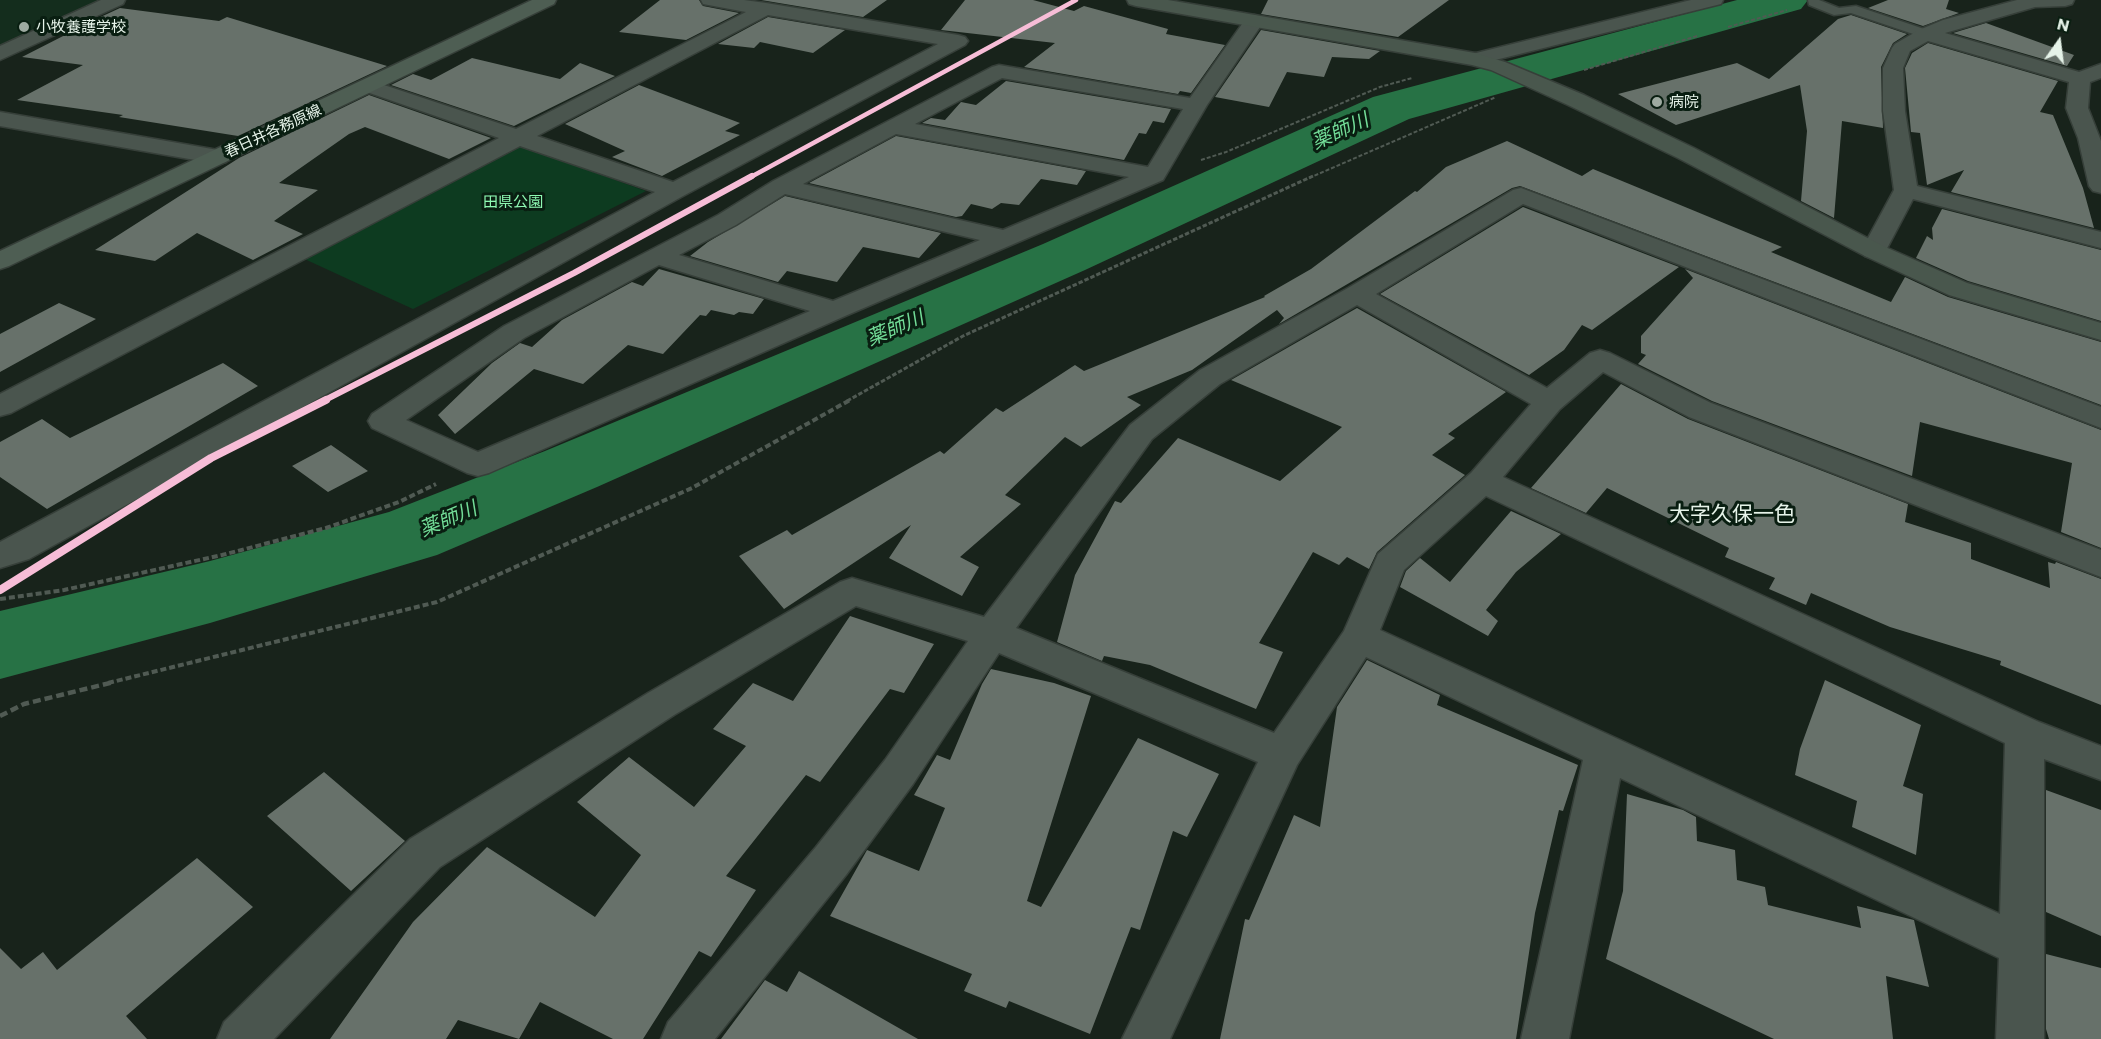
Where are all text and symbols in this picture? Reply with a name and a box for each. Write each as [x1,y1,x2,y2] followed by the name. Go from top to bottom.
[2029,12,2089,72] north arrow
[2055,13,2072,35] text: N
[36,18,126,36] place label: 小牧養護学校
[17,20,31,34] marker: 小牧養護学校
[1669,93,1699,111] place label: 病院
[1650,95,1664,109] marker: 病院
[222,101,324,161] street label: 春日井各務原線
[1308,108,1372,154] water label: 薬師川
[483,193,543,211] park label: 田県公園
[863,305,927,351] water label: 薬師川
[416,496,480,542] water label: 薬師川
[1669,501,1795,527] district label: 大字久保一色

